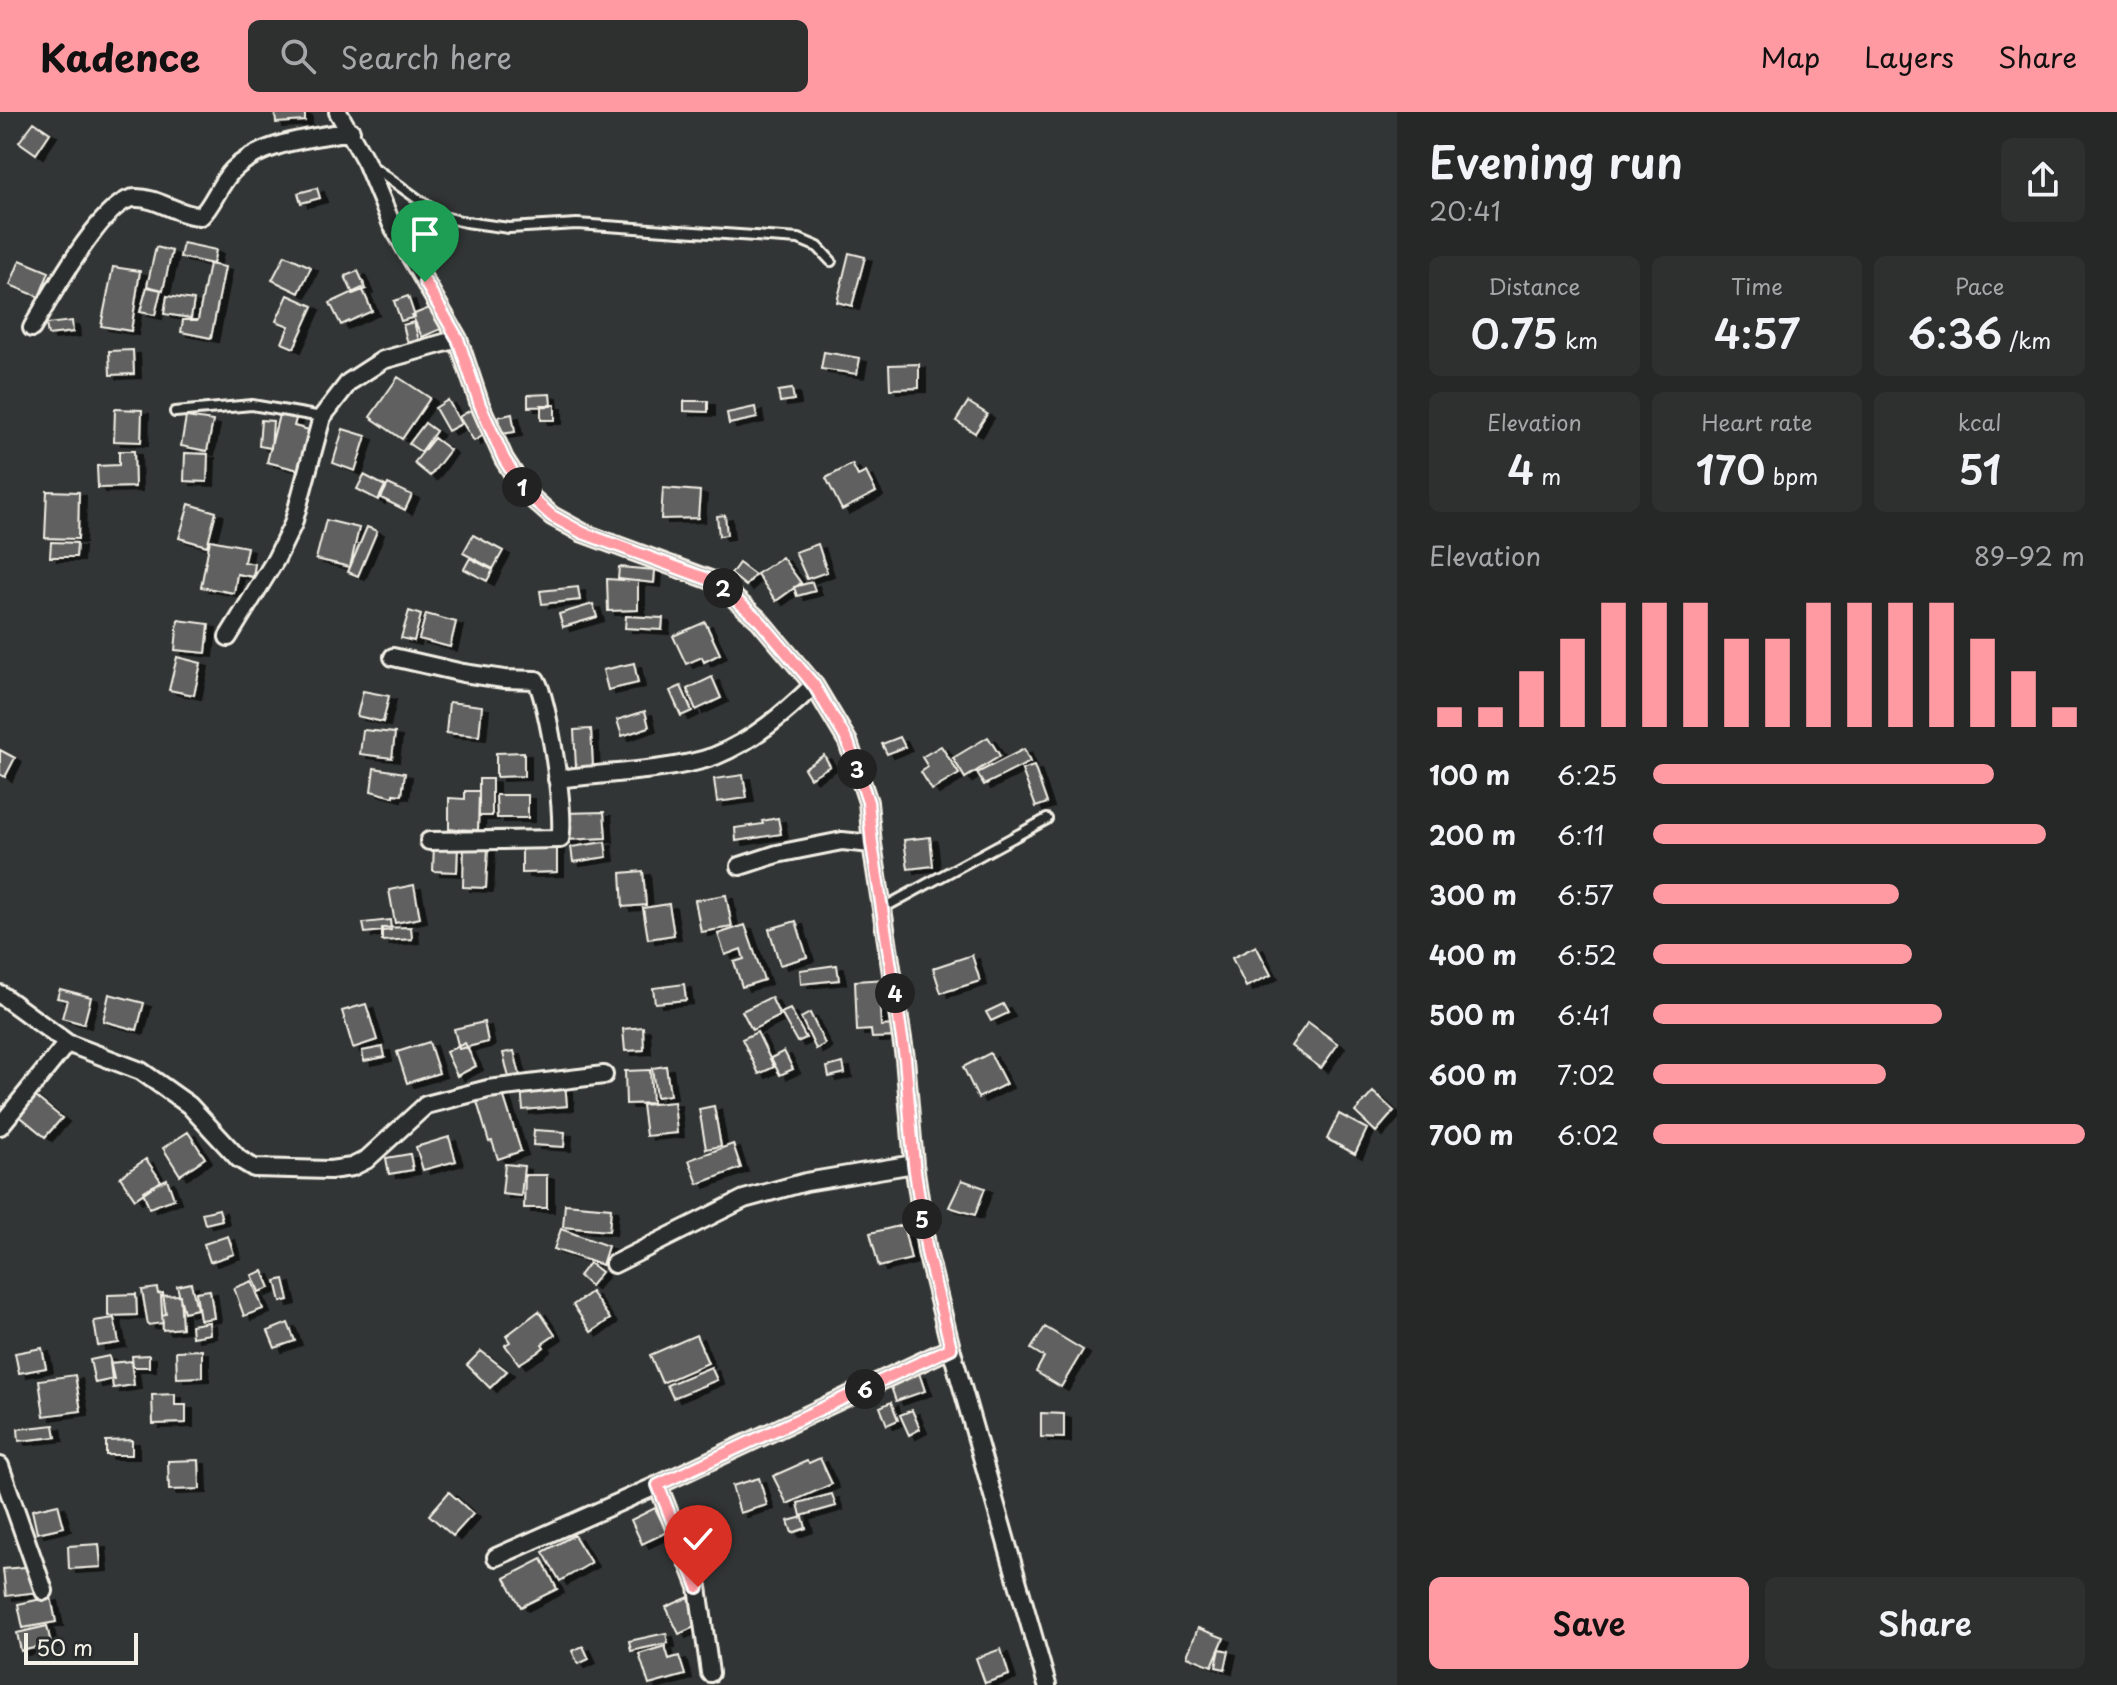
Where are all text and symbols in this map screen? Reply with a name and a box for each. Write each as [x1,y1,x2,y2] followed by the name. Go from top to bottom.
[248,20,808,92] search box
[40,28,200,85] text: Kadence
[276,34,320,78] icon: search
[340,34,512,79] text: Search here
[1760,35,1820,78] text: Map
[1864,35,1954,78] text: Layers
[1998,35,2077,78] text: Share
[1429,128,1683,194] text: Evening run
[2001,138,2085,222] button: share
[1429,191,1501,230] text: 20:41
[391,200,459,282] pin
[403,212,447,256] icon: arrive
[1488,269,1580,302] text: Distance
[1731,269,1783,302] text: Time
[1955,269,2004,302] text: Pace
[1471,302,1558,363] text: 0.75
[1714,302,1800,363] text: 4:57
[1908,302,2002,363] text: 6:36
[1558,323,1598,356] text: km
[2002,323,2051,356] text: /km
[1487,405,1582,438] text: Elevation
[1701,405,1813,438] text: Heart rate
[1958,405,2002,438] text: kcal
[1507,438,1534,499] text: 4
[1696,438,1766,499] text: 170
[1958,438,2001,499] text: 51
[1534,459,1561,492] text: m
[1766,459,1818,492] text: bpm
[502,467,542,507] pin: 1
[517,470,527,503] text: 1
[1429,536,1541,575] text: Elevation
[1974,536,2085,575] text: 89–92 m
[703,568,743,608] pin: 2
[715,571,731,604] text: 2
[837,749,877,789] pin: 3
[850,752,864,785] text: 3
[1429,755,1510,794] text: 100 m
[1557,755,1617,794] text: 6:25
[1429,815,1516,854] text: 200 m
[1557,815,1604,854] text: 6:11
[1429,875,1517,914] text: 300 m
[1557,875,1614,914] text: 6:57
[1429,935,1517,974] text: 400 m
[1557,935,1617,974] text: 6:52
[875,973,915,1013] pin: 4
[888,976,902,1009] text: 4
[1429,995,1515,1034] text: 500 m
[1557,995,1610,1034] text: 6:41
[1429,1055,1517,1094] text: 600 m
[1557,1055,1615,1094] text: 7:02
[1429,1115,1514,1154] text: 700 m
[1557,1115,1619,1154] text: 6:02
[902,1199,942,1239] pin: 5
[915,1202,929,1235] text: 5
[845,1369,885,1409] pin: 6
[857,1372,873,1405] text: 6
[664,1505,732,1587] pin
[676,1517,720,1561] icon: check
[1429,1577,1749,1669] button: Save
[1765,1577,2085,1669] button: Share
[24,1629,138,1665] scale bar
[36,1630,93,1663] text: 50 m

